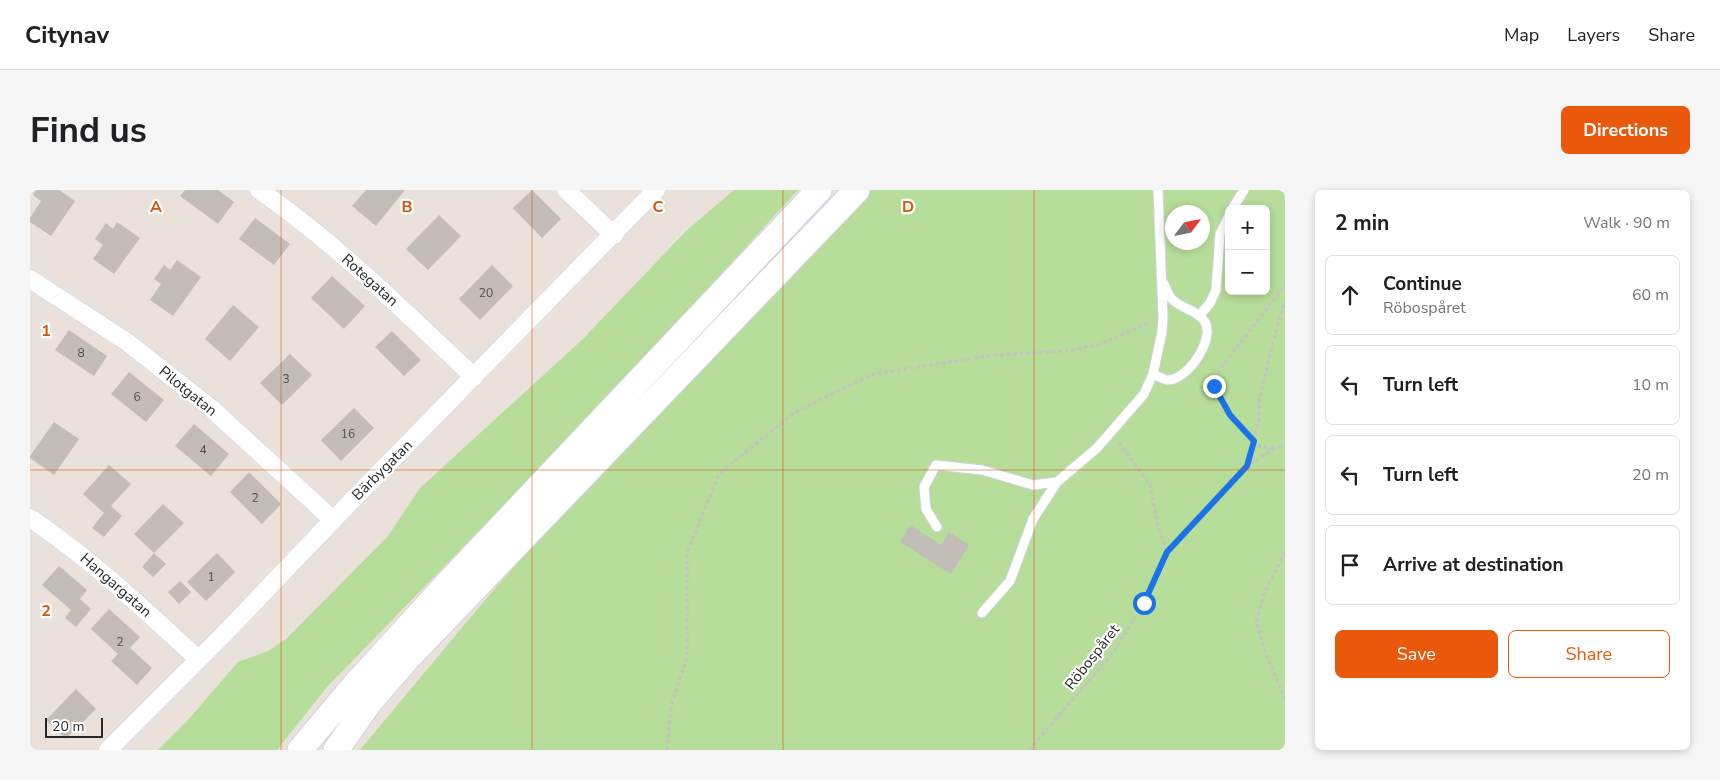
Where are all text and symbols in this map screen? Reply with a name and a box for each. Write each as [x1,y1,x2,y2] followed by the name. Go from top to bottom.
[25,19,109,51] text: Citynav
[1504,23,1539,47] text: Map
[1567,23,1620,47] text: Layers
[1648,23,1695,47] text: Share
[1561,106,1690,154] button: Directions
[30,107,147,154] text: Find us
[150,196,162,218] text: A
[401,196,413,218] text: B
[653,196,664,218] text: C
[902,196,914,218] text: D
[1165,205,1210,250] north arrow
[1225,205,1270,295] map controls
[1225,205,1270,250] button: +
[1335,209,1389,237] text: 2 min
[1583,212,1670,234] text: Walk · 90 m
[337,249,403,311] street label: Rotegatan
[1225,250,1270,295] button: −
[1383,271,1462,297] text: Continue
[1336,281,1364,309] icon: ahead
[1632,284,1669,306] text: 60 m
[479,285,493,301] house number: 20
[1383,297,1466,319] text: Röbospåret
[41,320,51,342] text: 1
[77,345,85,361] house number: 8
[155,361,221,421] street label: Pilotgatan
[282,371,290,387] house number: 3
[1336,371,1364,399] icon: left
[1383,372,1458,398] text: Turn left
[1632,374,1669,396] text: 10 m
[1203,375,1226,398] route end
[133,389,141,405] house number: 6
[341,426,355,442] house number: 16
[347,435,417,505] street label: Bärbygatan
[199,442,207,458] house number: 4
[1336,461,1364,489] icon: left
[1383,462,1458,488] text: Turn left
[1632,464,1669,486] text: 20 m
[251,490,259,506] house number: 2
[76,548,156,622] street label: Hangargatan
[1336,551,1364,579] icon: arrive
[1383,552,1564,578] text: Arrive at destination
[207,569,215,585] house number: 1
[1133,592,1156,615] route start
[41,600,51,622] text: 2
[1060,620,1124,694] street label: Röbospåret
[1335,630,1498,678] button: Save
[1508,630,1670,678] button: Share
[116,634,124,650] house number: 2
[45,715,102,738] scale bar
[52,717,84,736] text: 20 m

